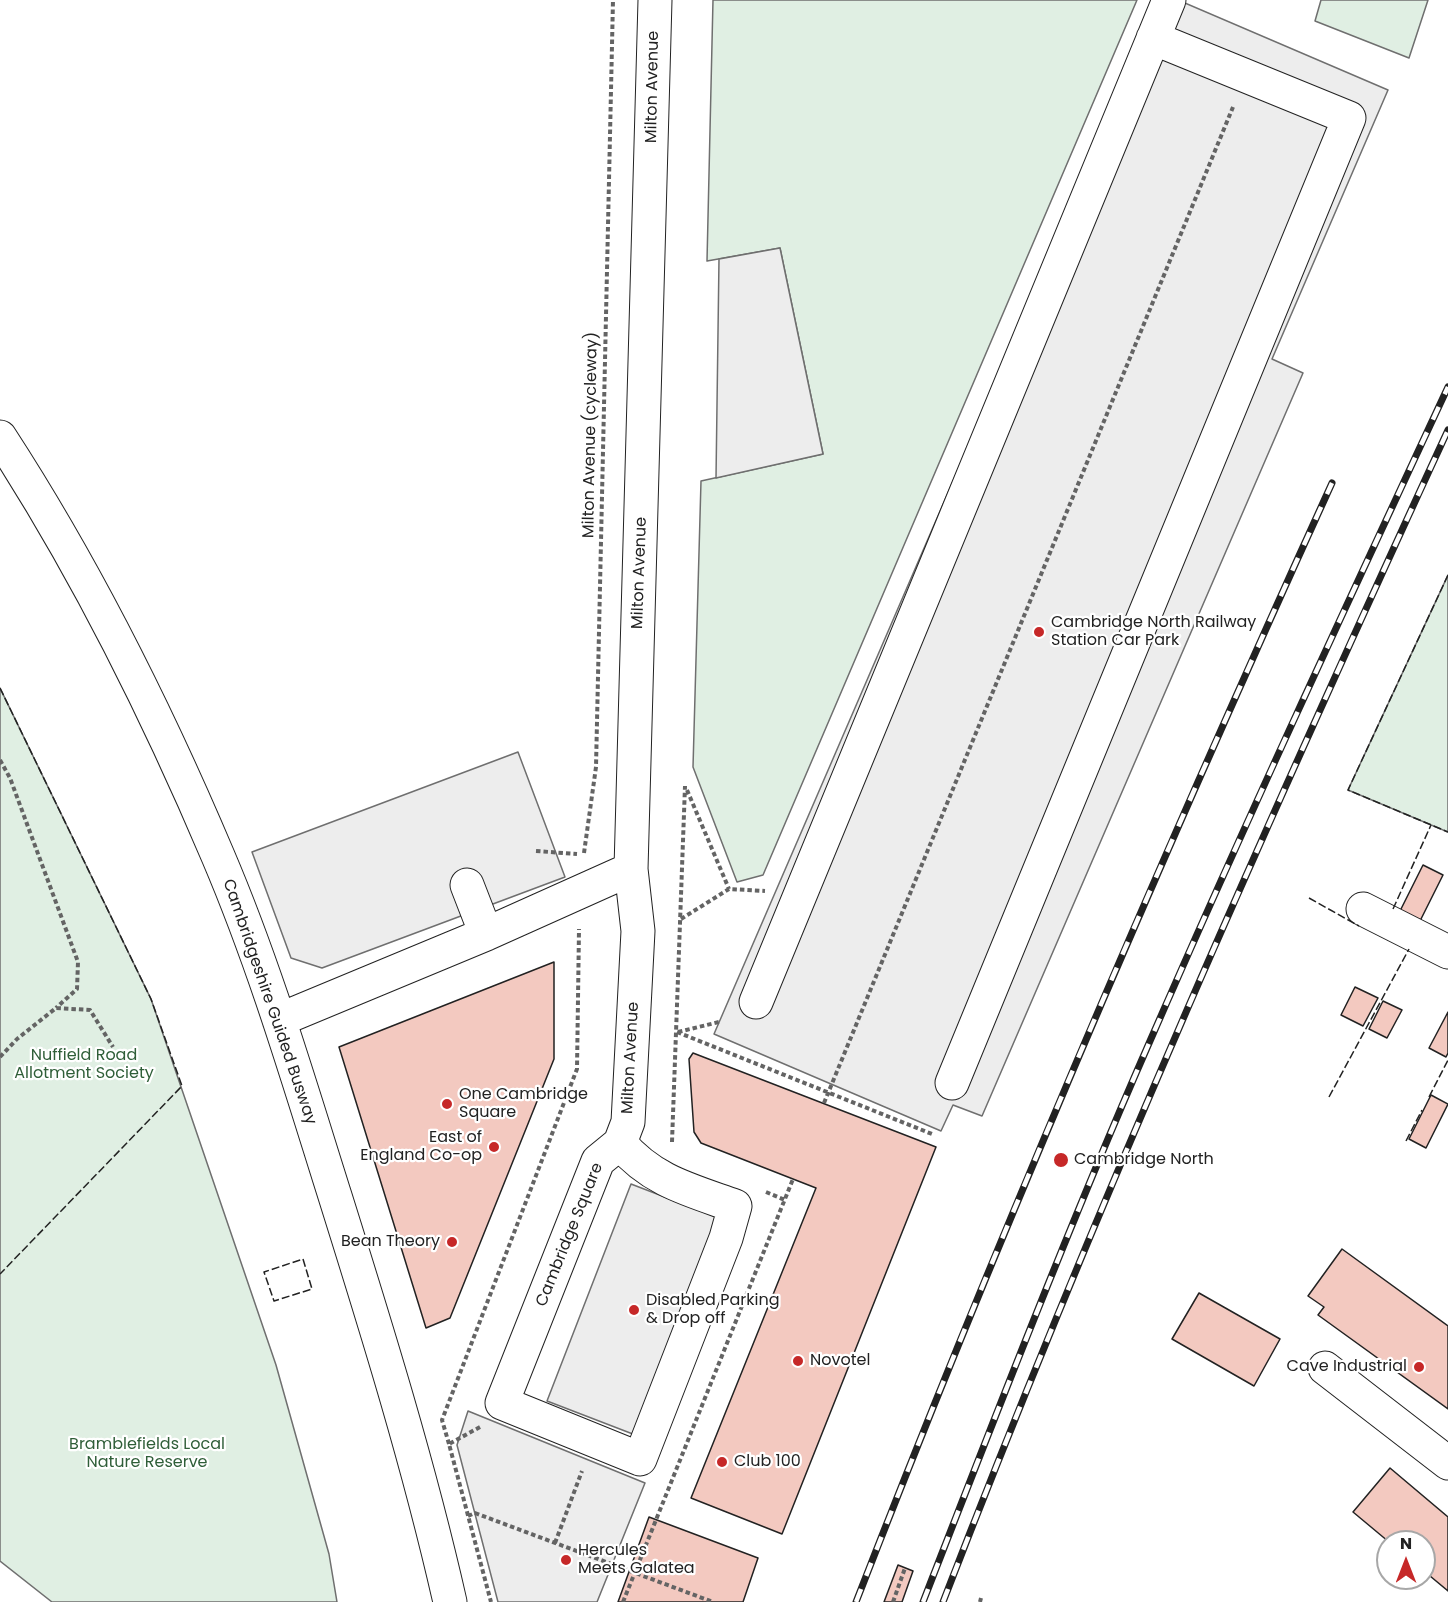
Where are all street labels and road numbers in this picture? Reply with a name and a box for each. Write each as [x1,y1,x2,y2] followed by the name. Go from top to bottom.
[642,31,664,143] street label: Milton Avenue
[580,332,602,538] street label: Milton Avenue (cycleway)
[628,517,652,629] street label: Milton Avenue
[218,877,320,1127] street label: Cambridgeshire Guided Busway
[618,1001,644,1115] street label: Milton Avenue
[532,1160,608,1310] street label: Cambridge Square

